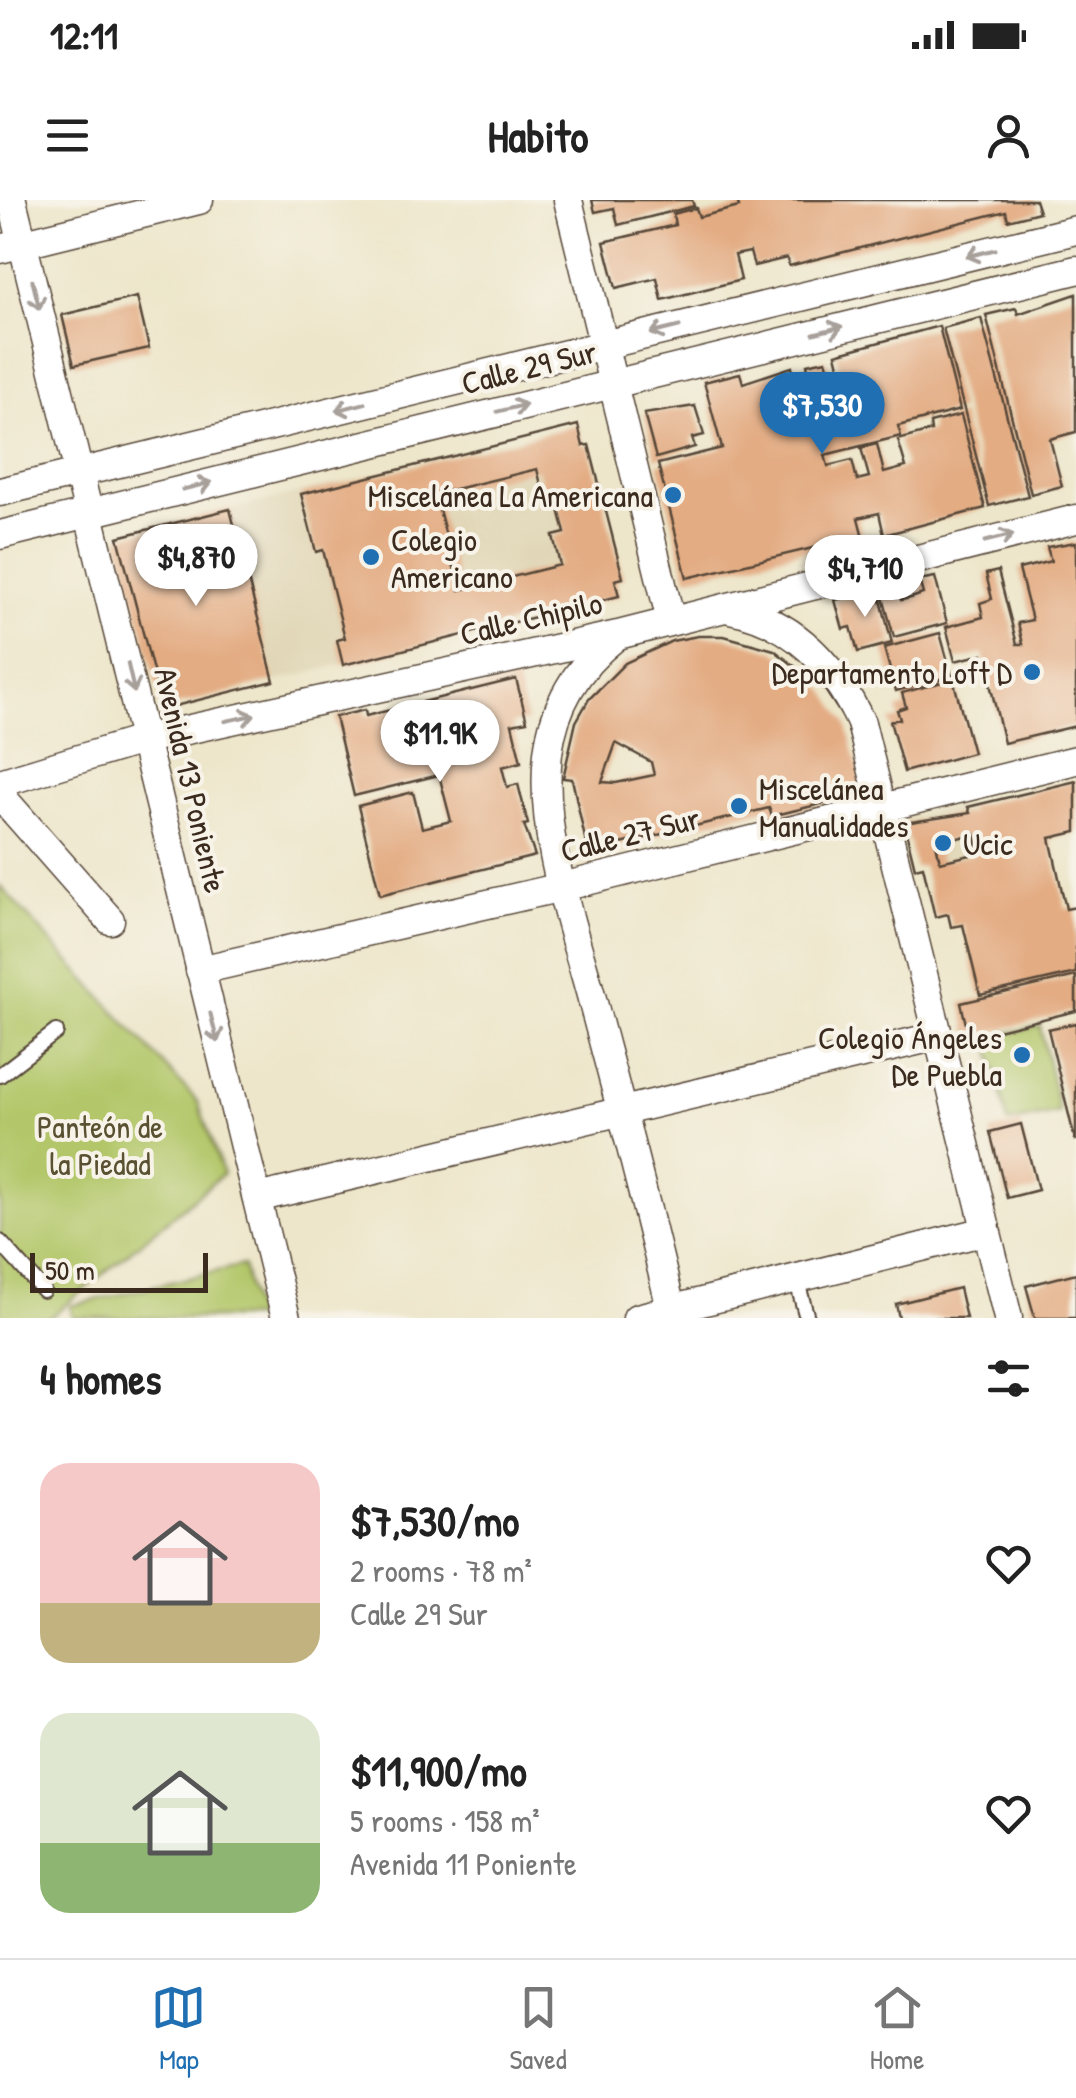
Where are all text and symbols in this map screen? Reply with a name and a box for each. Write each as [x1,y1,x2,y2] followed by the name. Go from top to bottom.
[50,9,118,61] text: 12:11
[488,105,588,166] text: Habito
[40,108,95,163] icon: menu
[981,108,1036,163] icon: person
[966,245,998,263] one-way arrow
[28,278,46,310] one-way arrow
[812,320,843,339] one-way arrow
[650,322,682,340] one-way arrow
[457,329,601,405] street label: Calle 29 Sur
[741,372,903,457] pin: $7,530
[782,383,862,426] text: $7,530
[335,398,366,417] one-way arrow
[495,398,527,416] one-way arrow
[368,474,653,517] place label: Miscelánea La Americana
[180,476,212,494] one-way arrow
[662,484,684,506] marker: Miscelánea La Americana
[391,518,513,598] place label: Colegio Americano
[115,524,277,609] pin: $4,870
[982,528,1014,546] one-way arrow
[157,535,235,578] text: $4,870
[784,535,946,620] pin: $4,710
[360,546,382,568] marker: Colegio Americano
[827,546,903,589] text: $4,710
[456,581,606,655] street label: Calle Chipilo
[772,651,1012,694] place label: Departamento Loft D
[1021,661,1043,683] marker: Departamento Loft D
[122,662,141,693] one-way arrow
[144,663,238,897] street label: Avenida 13 Poniente
[359,700,521,785] pin: $11.9K
[224,708,256,726] one-way arrow
[403,711,477,754] text: $11.9K
[759,767,909,847] place label: Miscelánea Manualidades
[728,795,750,817] marker: Miscelánea Manualidades
[556,796,704,872] street label: Calle 27 Sur
[963,822,1013,865] place label: Ucic
[932,832,954,854] marker: Ucic
[206,1012,225,1043] one-way arrow
[818,1016,1002,1096] place label: Colegio Ángeles De Puebla
[1011,1044,1033,1066] marker: Colegio Ángeles De Puebla
[37,1105,163,1185] park label: Panteón de la Piedad
[30,1248,208,1292] scale bar
[45,1251,95,1289] text: 50 m
[40,1350,161,1407] text: 4 homes
[981,1351,1036,1406] icon: filters
[350,1492,519,1549] text: $7,530/mo
[120,1503,240,1623] icon: home
[981,1536,1036,1591] icon: heart
[350,1549,532,1592] text: 2 rooms · 78 m²
[350,1592,488,1635] text: Calle 29 Sur
[350,1742,527,1799] text: $11,900/mo
[120,1753,240,1873] icon: home
[981,1786,1036,1841] icon: heart
[350,1799,540,1842] text: 5 rooms · 158 m²
[350,1842,577,1885] text: Avenida 11 Poniente
[151,1980,206,2078] tab: Map
[509,1980,567,2078] tab: Saved
[870,1980,925,2078] tab: Home

